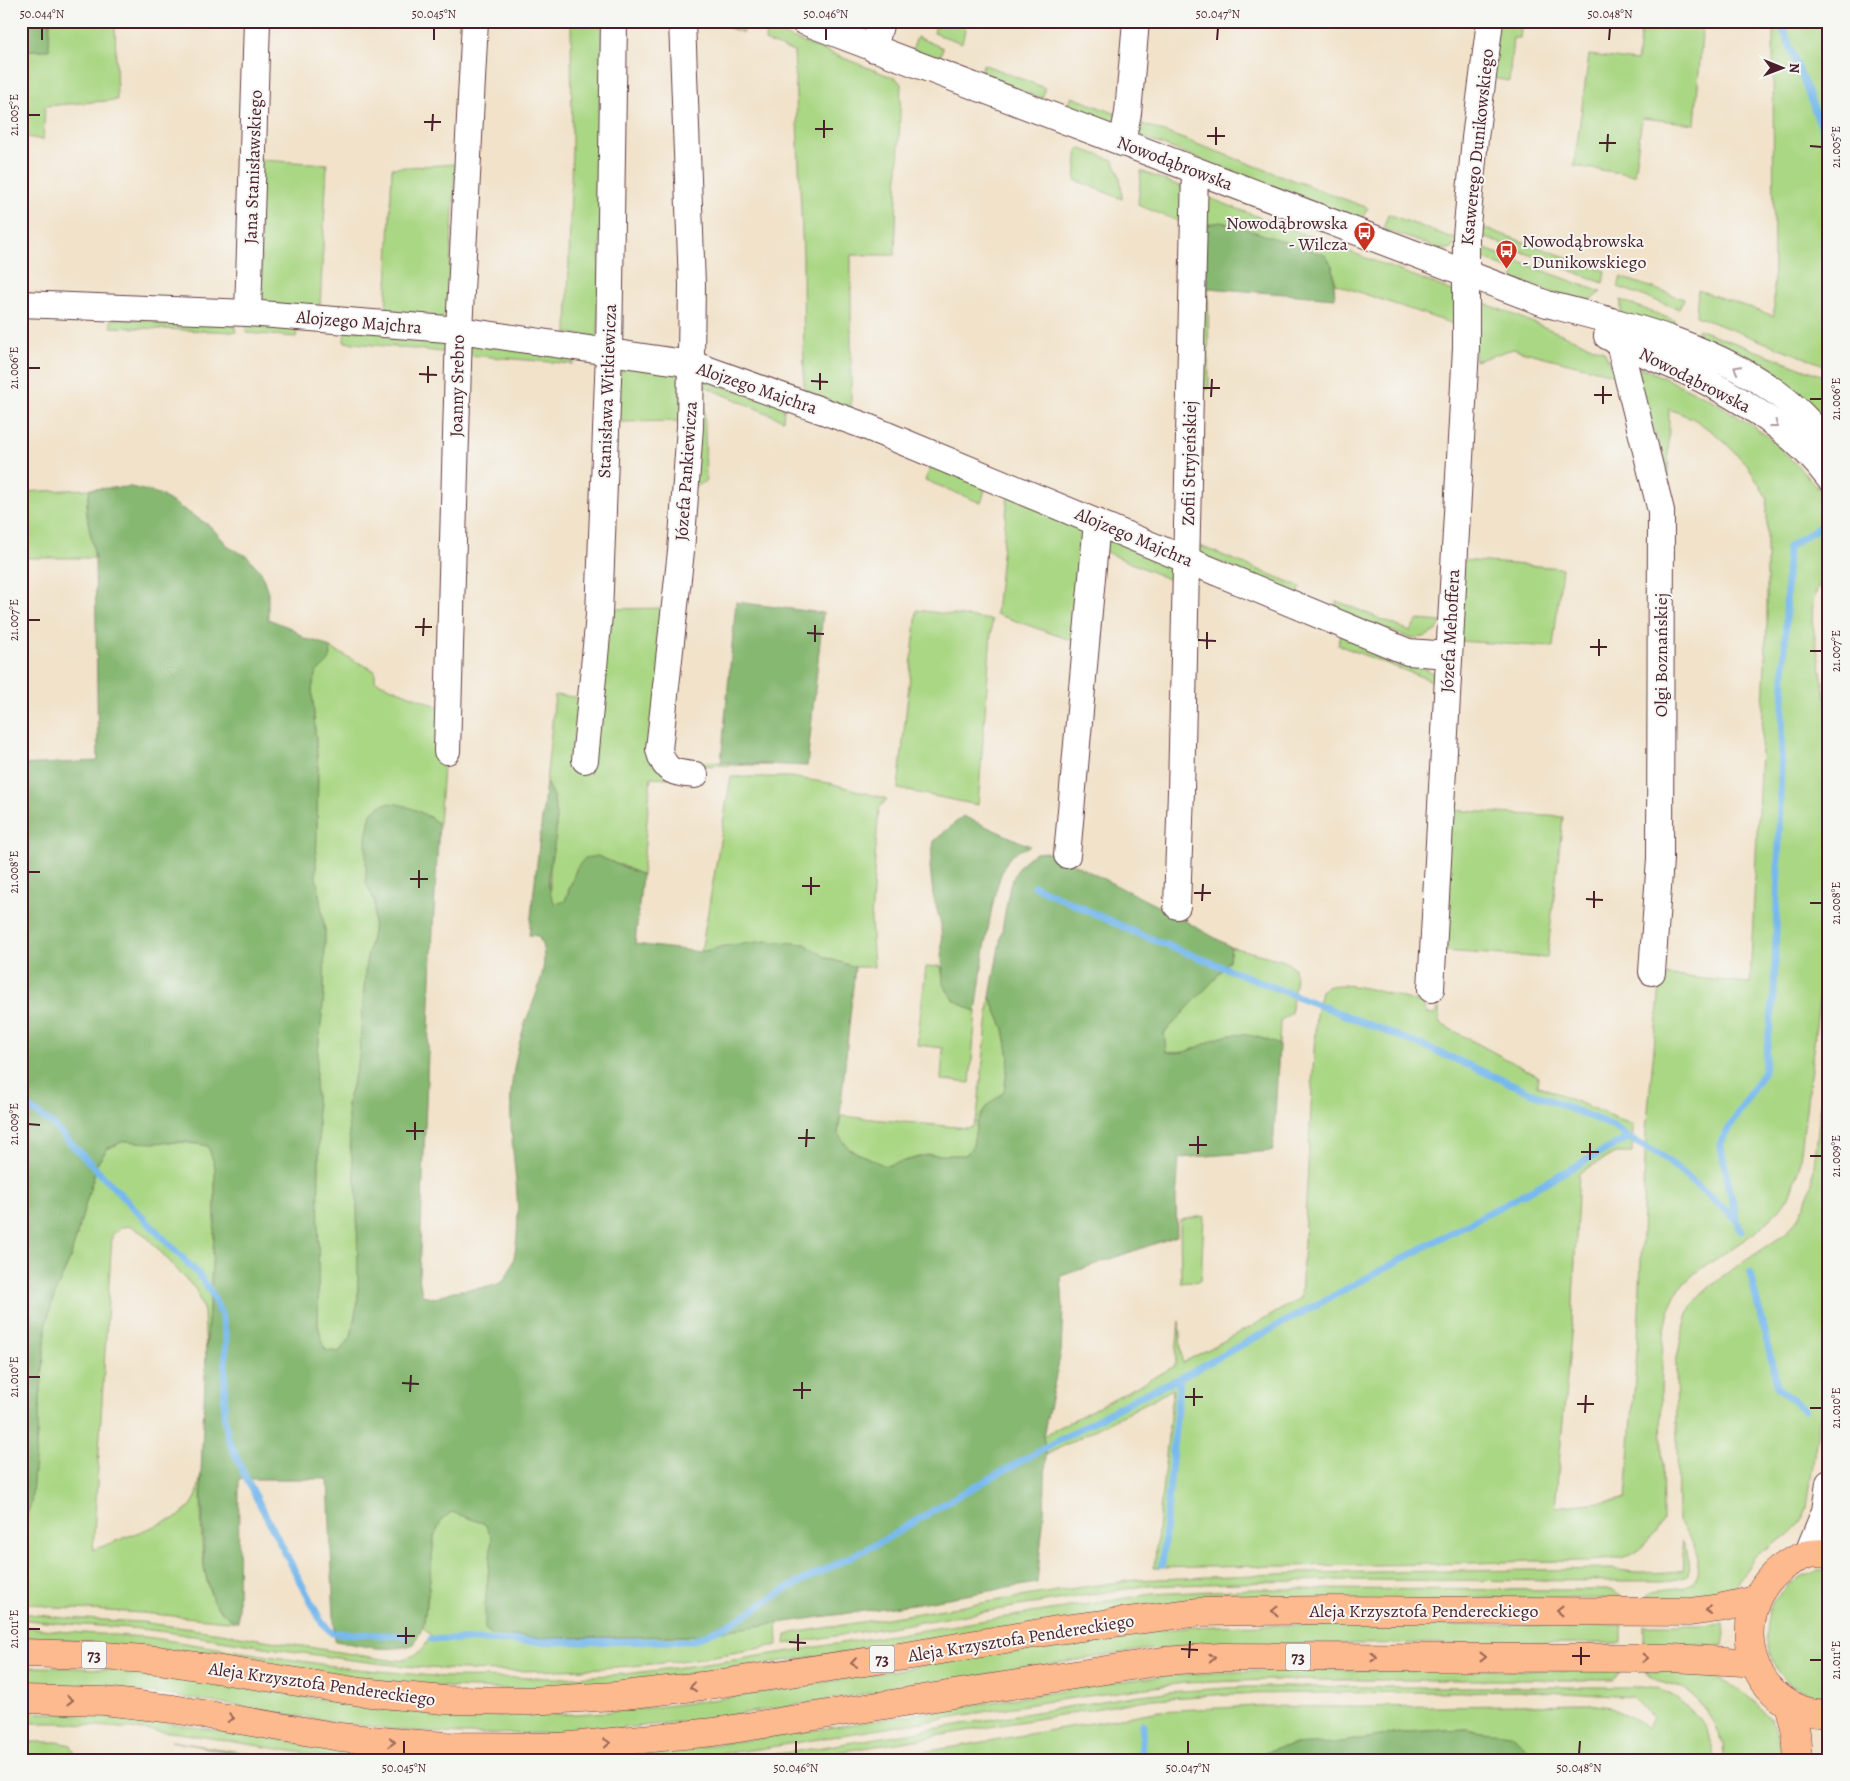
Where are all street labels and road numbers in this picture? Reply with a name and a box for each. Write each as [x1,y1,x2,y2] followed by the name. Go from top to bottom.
[1455,47,1499,247] street label: Ksawerego Dunikowskiego
[238,89,268,245] street label: Jana Stanisławskiego
[1114,130,1237,196] street label: Nowodąbrowska
[592,303,622,479] street label: Stanisława Witkiewicza
[294,304,423,339] street label: Alojzego Majchra
[444,335,470,437] street label: Joanny Srebro
[1635,342,1755,419] street label: Nowodąbrowska
[693,356,821,420] street label: Alojzego Majchra
[669,400,703,542] street label: Józefa Pankiewicza
[1176,400,1202,526] street label: Zofii Stryjeńskiej
[1070,501,1197,573] street label: Alojzego Majchra
[1435,568,1465,693] street label: Józefa Mehoffera
[1649,593,1673,717] street label: Olgi Boznańskiej
[1309,1599,1538,1623] street label: Aleja Krzysztofa Pendereckiego
[905,1608,1136,1668] street label: Aleja Krzysztofa Pendereckiego
[82,1642,106,1668] road number: 73
[1286,1644,1310,1670] road number: 73
[870,1646,894,1672] road number: 73
[206,1656,437,1712] street label: Aleja Krzysztofa Pendereckiego

